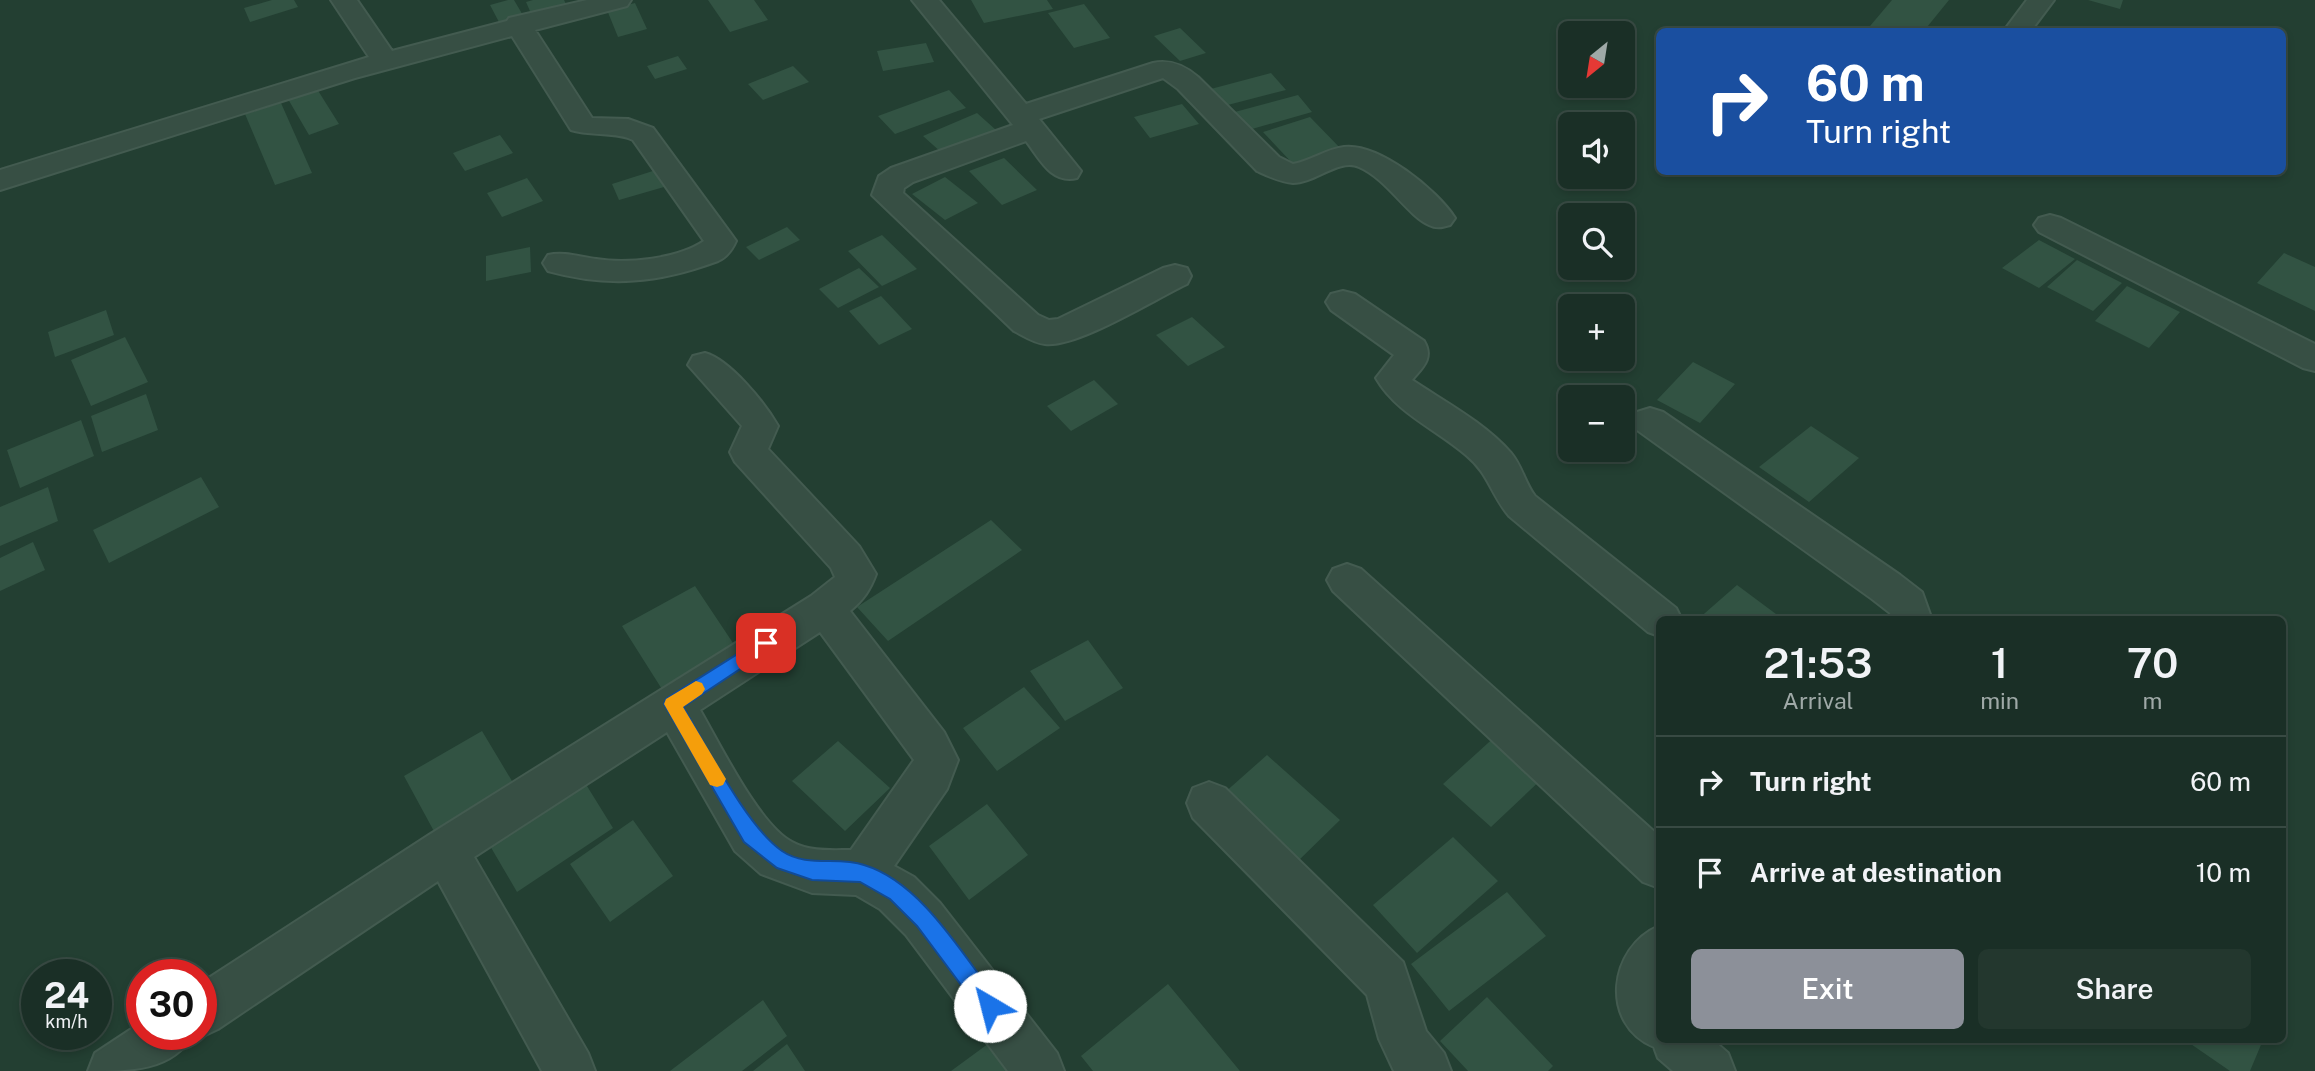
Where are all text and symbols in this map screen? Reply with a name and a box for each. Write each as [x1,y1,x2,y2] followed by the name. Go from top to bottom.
[1558,21,1634,98] north arrow
[1558,21,1635,462] map controls
[1806,54,1925,112] text: 60 m
[1691,56,1782,147] icon: right
[1558,112,1635,189] button: sound
[1806,113,1951,150] text: Turn right
[1558,203,1635,280] button: search
[1558,294,1635,371] button: +
[1558,385,1635,462] button: −
[736,613,796,673] pin
[747,624,785,662] icon: arrive
[1764,638,1873,687] text: 21:53
[1991,638,2008,687] text: 1
[2127,638,2178,687] text: 70
[1783,687,1854,714] text: Arrival
[1980,687,2019,714] text: min
[2143,687,2163,714] text: m
[1691,763,1729,801] icon: right
[1750,766,1872,797] text: Turn right
[2190,766,2251,797] text: 60 m
[1691,854,1729,892] icon: arrive
[1750,857,2002,888] text: Arrive at destination
[2196,857,2251,888] text: 10 m
[1691,949,1964,1029] button: Exit
[1978,949,2251,1029] button: Share
[126,959,217,1050] speed limit sign: 30
[953,969,1027,1043] position arrow
[44,975,89,1016] text: 24
[45,1011,88,1032] text: km/h

